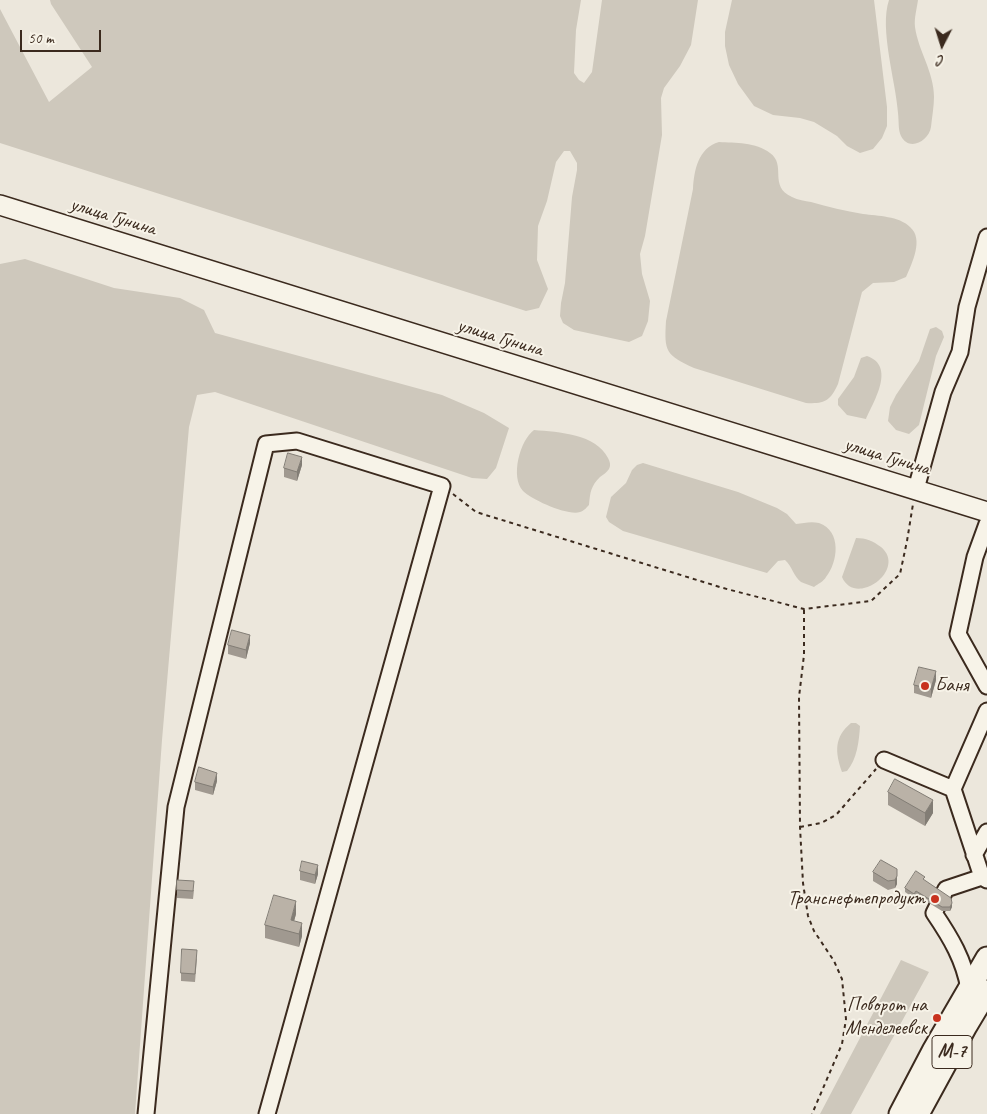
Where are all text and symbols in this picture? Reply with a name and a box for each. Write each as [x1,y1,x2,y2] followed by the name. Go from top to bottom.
[22,20,104,52] scale bar
[917,20,967,70] north arrow
[28,29,54,48] text: 50 m
[936,52,945,69] text: С
[67,193,159,241] street label: улица Гунина
[454,314,546,362] street label: улица Гунина
[841,433,933,481] street label: улица Гунина
[935,674,968,698] place label: Баня
[919,680,931,692] marker: Баня
[787,887,925,911] place label: Транснефтепродукт
[929,893,941,905] marker: Транснефтепродукт
[845,994,927,1041] place label: Поворот на Менделеевск
[931,1012,943,1024] marker: Поворот на Менделеевск
[932,1036,972,1068] road number: М-7

